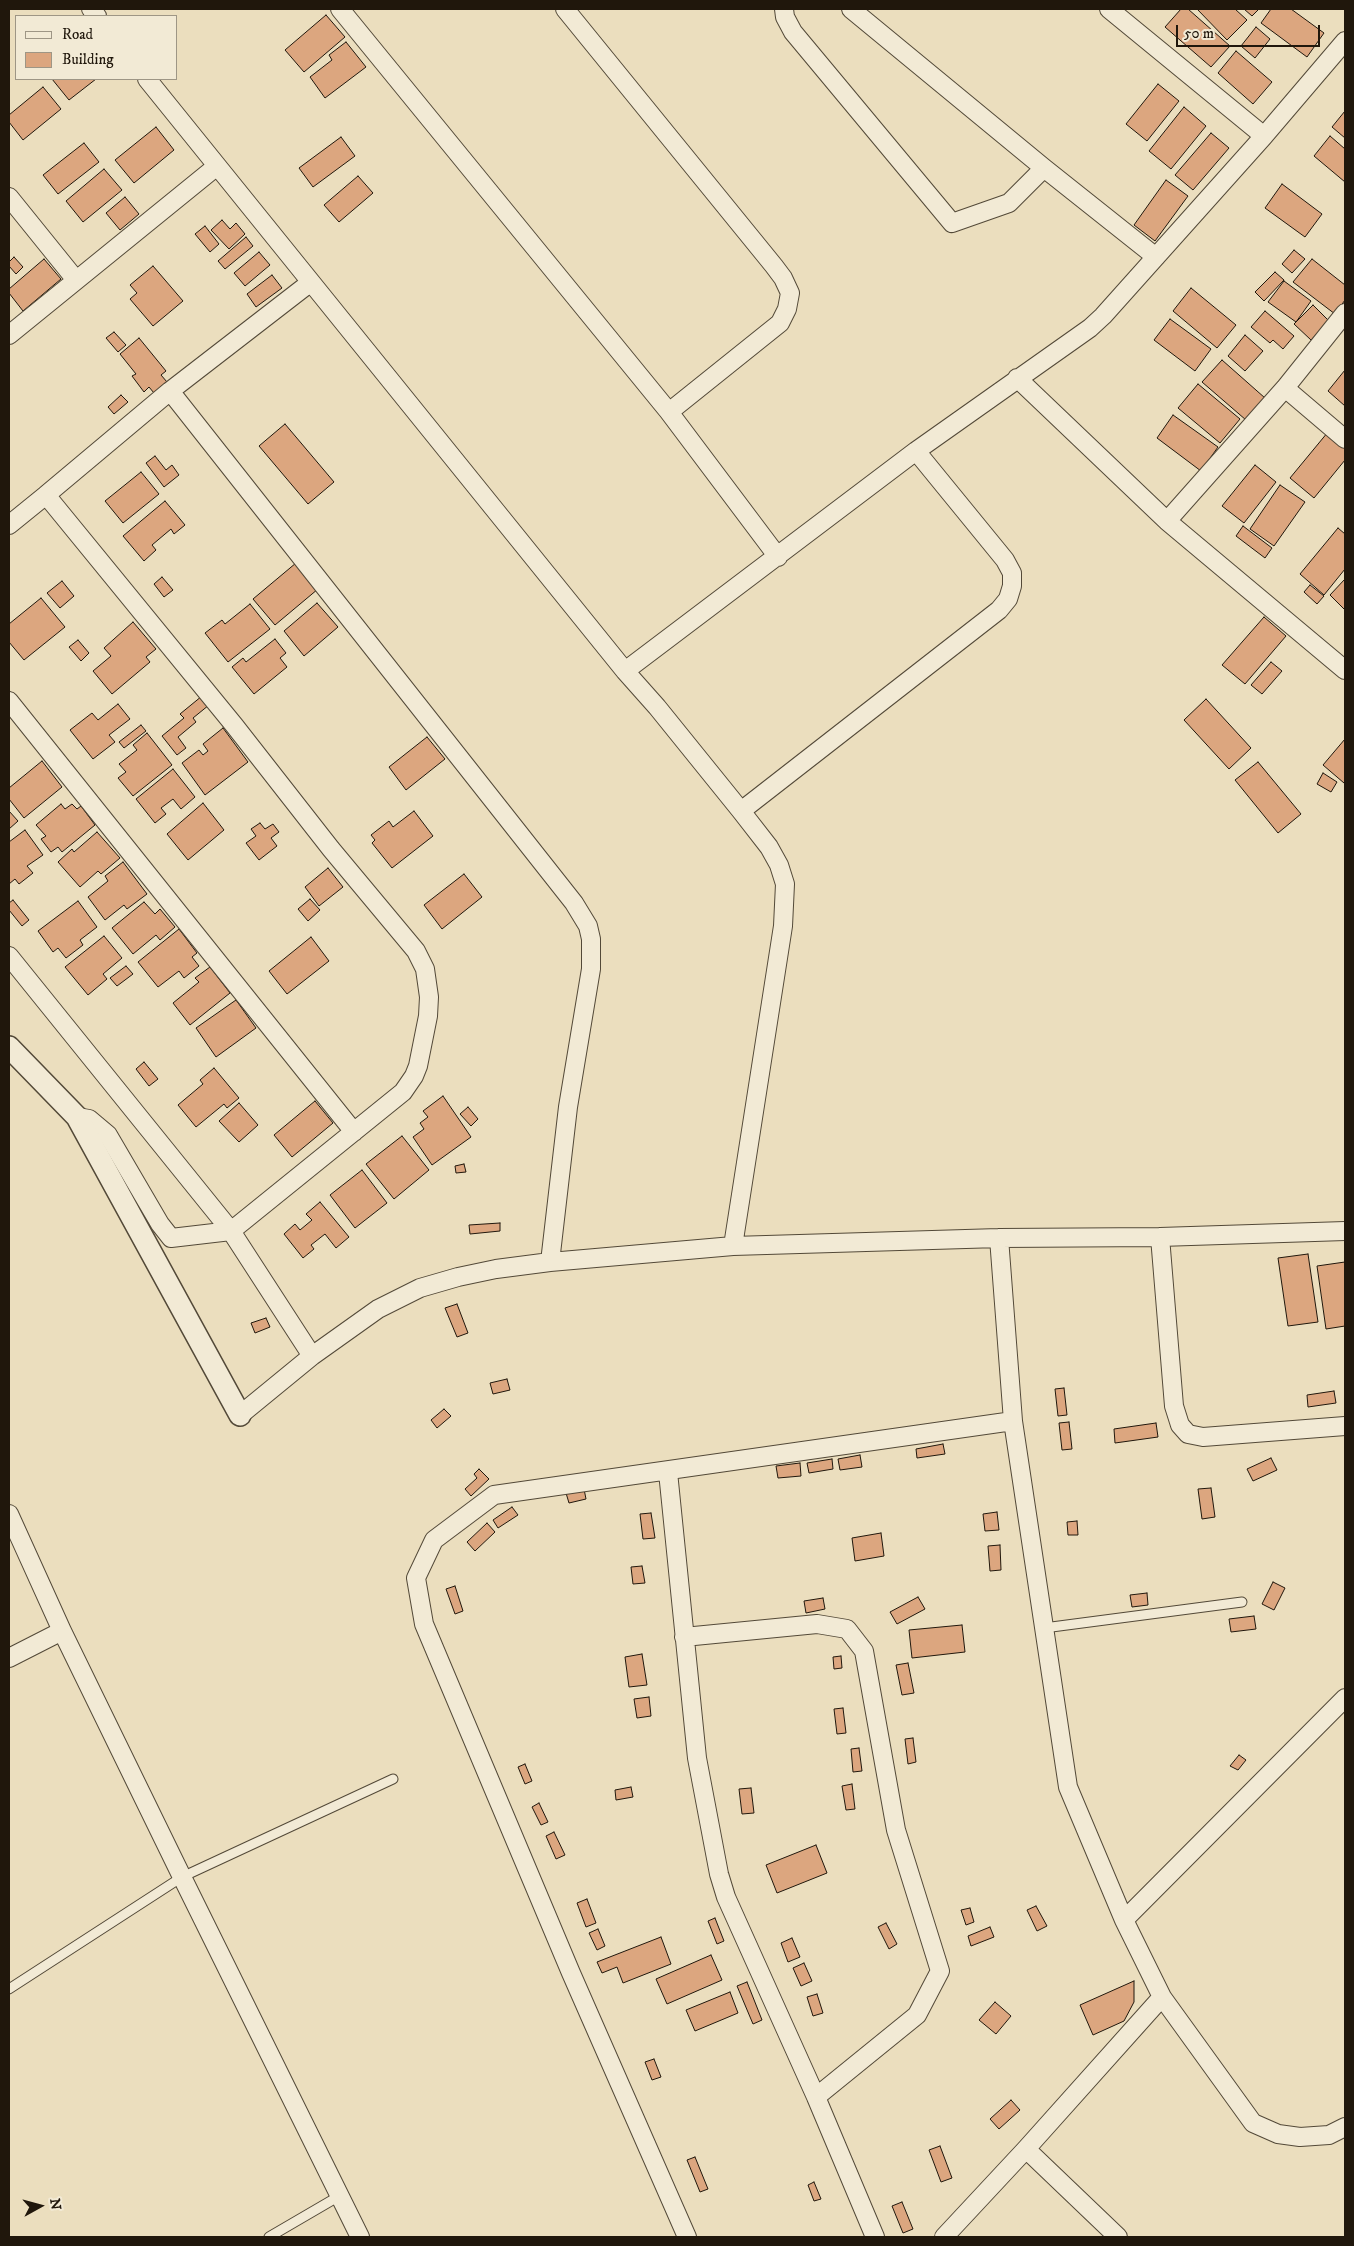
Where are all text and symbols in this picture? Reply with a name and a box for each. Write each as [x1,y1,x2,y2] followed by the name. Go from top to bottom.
[15,15,178,80] legend
[1179,15,1323,47] scale bar
[1184,24,1214,43] text: 50 m
[62,25,93,44] text: Road
[62,50,114,69] text: Building
[15,2181,65,2231] north arrow
[45,2197,65,2211] text: N

